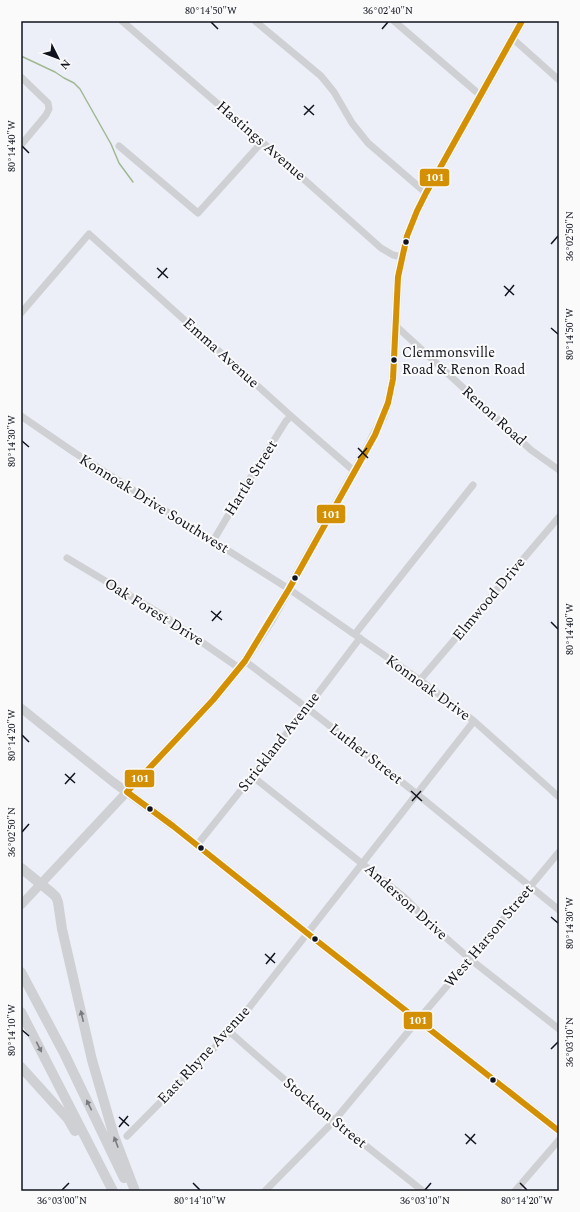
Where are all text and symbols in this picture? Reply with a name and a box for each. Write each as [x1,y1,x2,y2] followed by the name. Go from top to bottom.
[185,3,237,19] text: 80°14'50"W
[363,3,413,19] text: 36°02'40"N
[38,38,78,78] north arrow
[56,55,74,73] text: N
[211,95,311,187] street label: Hastings Avenue
[4,120,20,172] text: 80°14'40"W
[419,168,450,187] line badge: 101
[426,169,444,186] text: 101
[562,211,578,261] text: 36°02'50"N
[401,237,411,247] unlabelled marker
[562,308,578,360] text: 80°14'50"W
[178,312,264,394] street label: Emma Avenue
[402,342,525,380] place label: Clemmonsville Road & Renon Road
[389,355,399,365] marker: Clemmonsville Road & Renon Road
[456,381,532,451] street label: Renon Road
[4,415,20,467] text: 80°14'30"W
[219,436,283,520] street label: Hartle Street
[75,448,233,560] street label: Konnoak Drive Southwest
[316,504,346,524] line badge: 101
[322,506,340,523] text: 101
[447,552,531,646] street label: Elmwood Drive
[100,572,208,652] street label: Oak Forest Drive
[290,573,300,583] unlabelled marker
[562,603,578,655] text: 80°14'40"W
[381,649,475,727] street label: Konnoak Drive
[232,687,326,797] street label: Strickland Avenue
[4,709,20,761] text: 80°14'20"W
[324,718,408,790] street label: Luther Street
[124,769,155,788] line badge: 101
[131,770,149,787] text: 101
[145,804,155,814] unlabelled marker
[4,807,20,857] text: 36°02'50"N
[196,843,206,853] unlabelled marker
[359,858,453,946] street label: Anderson Drive
[439,879,539,993] street label: West Harson Street
[562,897,578,949] text: 80°14'30"W
[310,934,320,944] unlabelled marker
[152,1001,256,1109] street label: East Rhyne Avenue
[4,1004,20,1056] text: 80°14'10"W
[79,1010,85,1022] one-way arrow
[403,1011,433,1030] line badge: 101
[409,1012,427,1029] text: 101
[562,1017,578,1067] text: 36°03'10"N
[36,1041,42,1053] one-way arrow
[278,1072,372,1154] street label: Stockton Street
[488,1075,498,1085] unlabelled marker
[86,1100,92,1111] one-way arrow
[113,1135,119,1147] one-way arrow
[37,1193,87,1209] text: 36°03'00"N
[174,1193,226,1209] text: 80°14'10"W
[400,1193,450,1209] text: 36°03'10"N
[501,1193,553,1209] text: 80°14'20"W

